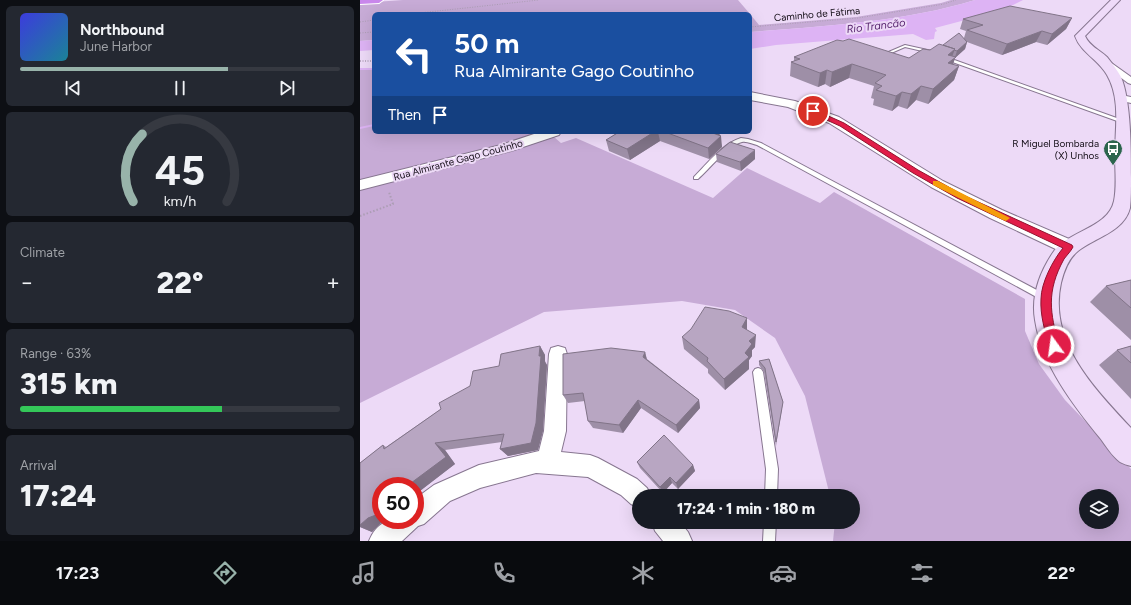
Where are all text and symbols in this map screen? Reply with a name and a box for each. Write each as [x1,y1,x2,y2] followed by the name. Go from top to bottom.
[773,4,861,24] street label: Caminho de Fátima
[846,16,907,36] water label: Rio Trancão
[80,21,164,39] text: Northbound
[454,26,520,60] text: 50 m
[388,28,440,80] icon: left
[80,39,152,54] text: June Harbor
[454,60,694,82] text: Rua Almirante Gago Coutinho
[62,77,84,99] icon: previous
[169,77,191,99] icon: pause
[276,77,298,99] icon: next
[796,94,830,128] pin
[802,100,824,122] icon: arrive
[429,104,451,126] icon: arrive
[388,106,421,124] text: Then
[392,136,524,184] street label: Rua Almirante Gago Coutinho
[1012,137,1099,162] place label: R Miguel Bombarda (X) Unhos
[1102,138,1124,166] bus stop icon: R Miguel Bombarda (X) Unhos
[155,145,205,195] text: 45
[164,192,196,210] text: km/h
[20,245,65,260] text: Climate
[157,264,203,301] text: 22°
[20,269,34,296] text: −
[326,269,340,296] text: +
[1033,325,1075,367] position arrow
[20,346,91,361] text: Range · 63%
[20,365,117,402] text: 315 km
[20,458,57,473] text: Arrival
[20,477,96,514] text: 17:24
[372,477,424,529] speed limit sign: 50
[1079,489,1119,529] map controls
[1079,489,1119,529] button: layers
[677,500,815,518] text: 17:24 · 1 min · 180 m
[211,559,239,587] icon: directions
[350,559,378,587] icon: music
[490,559,518,587] icon: phone
[629,559,657,587] icon: climate
[769,559,797,587] icon: car
[908,559,936,587] icon: filters
[56,562,99,584] text: 17:23
[1048,562,1075,584] text: 22°

